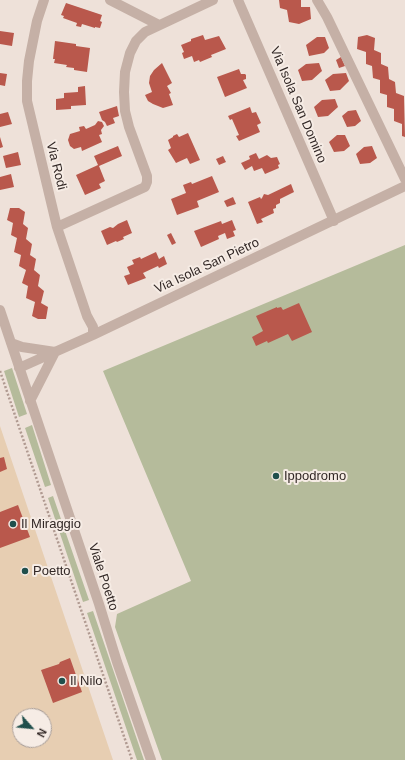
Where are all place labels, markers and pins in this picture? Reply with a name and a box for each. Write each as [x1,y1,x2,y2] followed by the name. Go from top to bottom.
[284,468,346,484] place label: Ippodromo
[271,471,281,481] marker: Ippodromo
[21,516,81,532] place label: Il Miraggio
[8,519,18,529] marker: Il Miraggio
[33,563,71,579] place label: Poetto
[20,566,30,576] marker: Poetto
[70,673,103,689] place label: Il Nilo
[57,676,67,686] marker: Il Nilo

